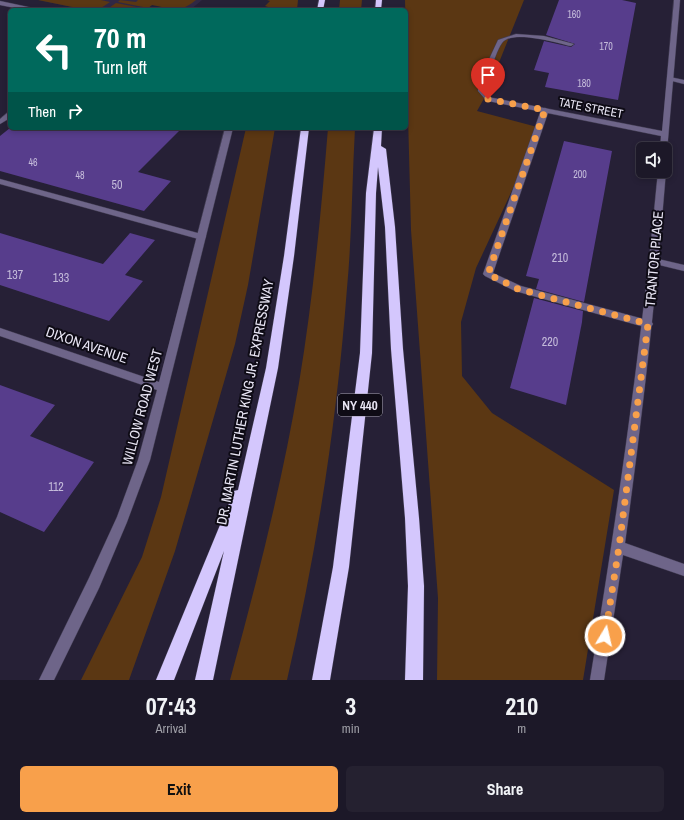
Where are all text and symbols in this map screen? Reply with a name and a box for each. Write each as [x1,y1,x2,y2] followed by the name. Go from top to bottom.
[567,8,581,21] house number: 160
[94,19,146,57] text: 70 m
[28,24,80,76] icon: left
[599,40,613,53] house number: 170
[94,55,147,80] text: Turn left
[471,58,505,99] pin
[477,64,499,86] icon: arrive
[577,77,591,90] house number: 180
[557,94,625,122] street label: TATE STREET
[64,100,86,122] icon: right
[28,101,56,122] text: Then
[636,142,672,178] map controls
[636,142,672,178] button: sound
[28,156,38,169] house number: 46
[573,168,587,181] house number: 200
[75,169,85,182] house number: 48
[112,177,122,193] house number: 50
[641,210,667,308] street label: TRANTOR PLACE
[552,250,568,266] house number: 210
[7,267,24,283] house number: 137
[53,270,69,286] house number: 133
[212,277,278,526] street label: DR. MARTIN LUTHER KING JR. EXPRESSWAY
[44,323,130,367] street label: DIXON AVENUE
[542,334,558,350] house number: 220
[118,347,166,467] street label: WILLOW ROAD WEST
[338,394,382,416] road number: NY 440
[48,479,64,495] house number: 112
[584,615,626,657] position arrow
[146,690,196,722] text: 07:43
[345,690,356,722] text: 3
[505,690,538,722] text: 210
[156,720,186,737] text: Arrival
[342,720,360,737] text: min
[517,720,526,737] text: m
[20,766,338,812] button: Exit
[346,766,664,812] button: Share

